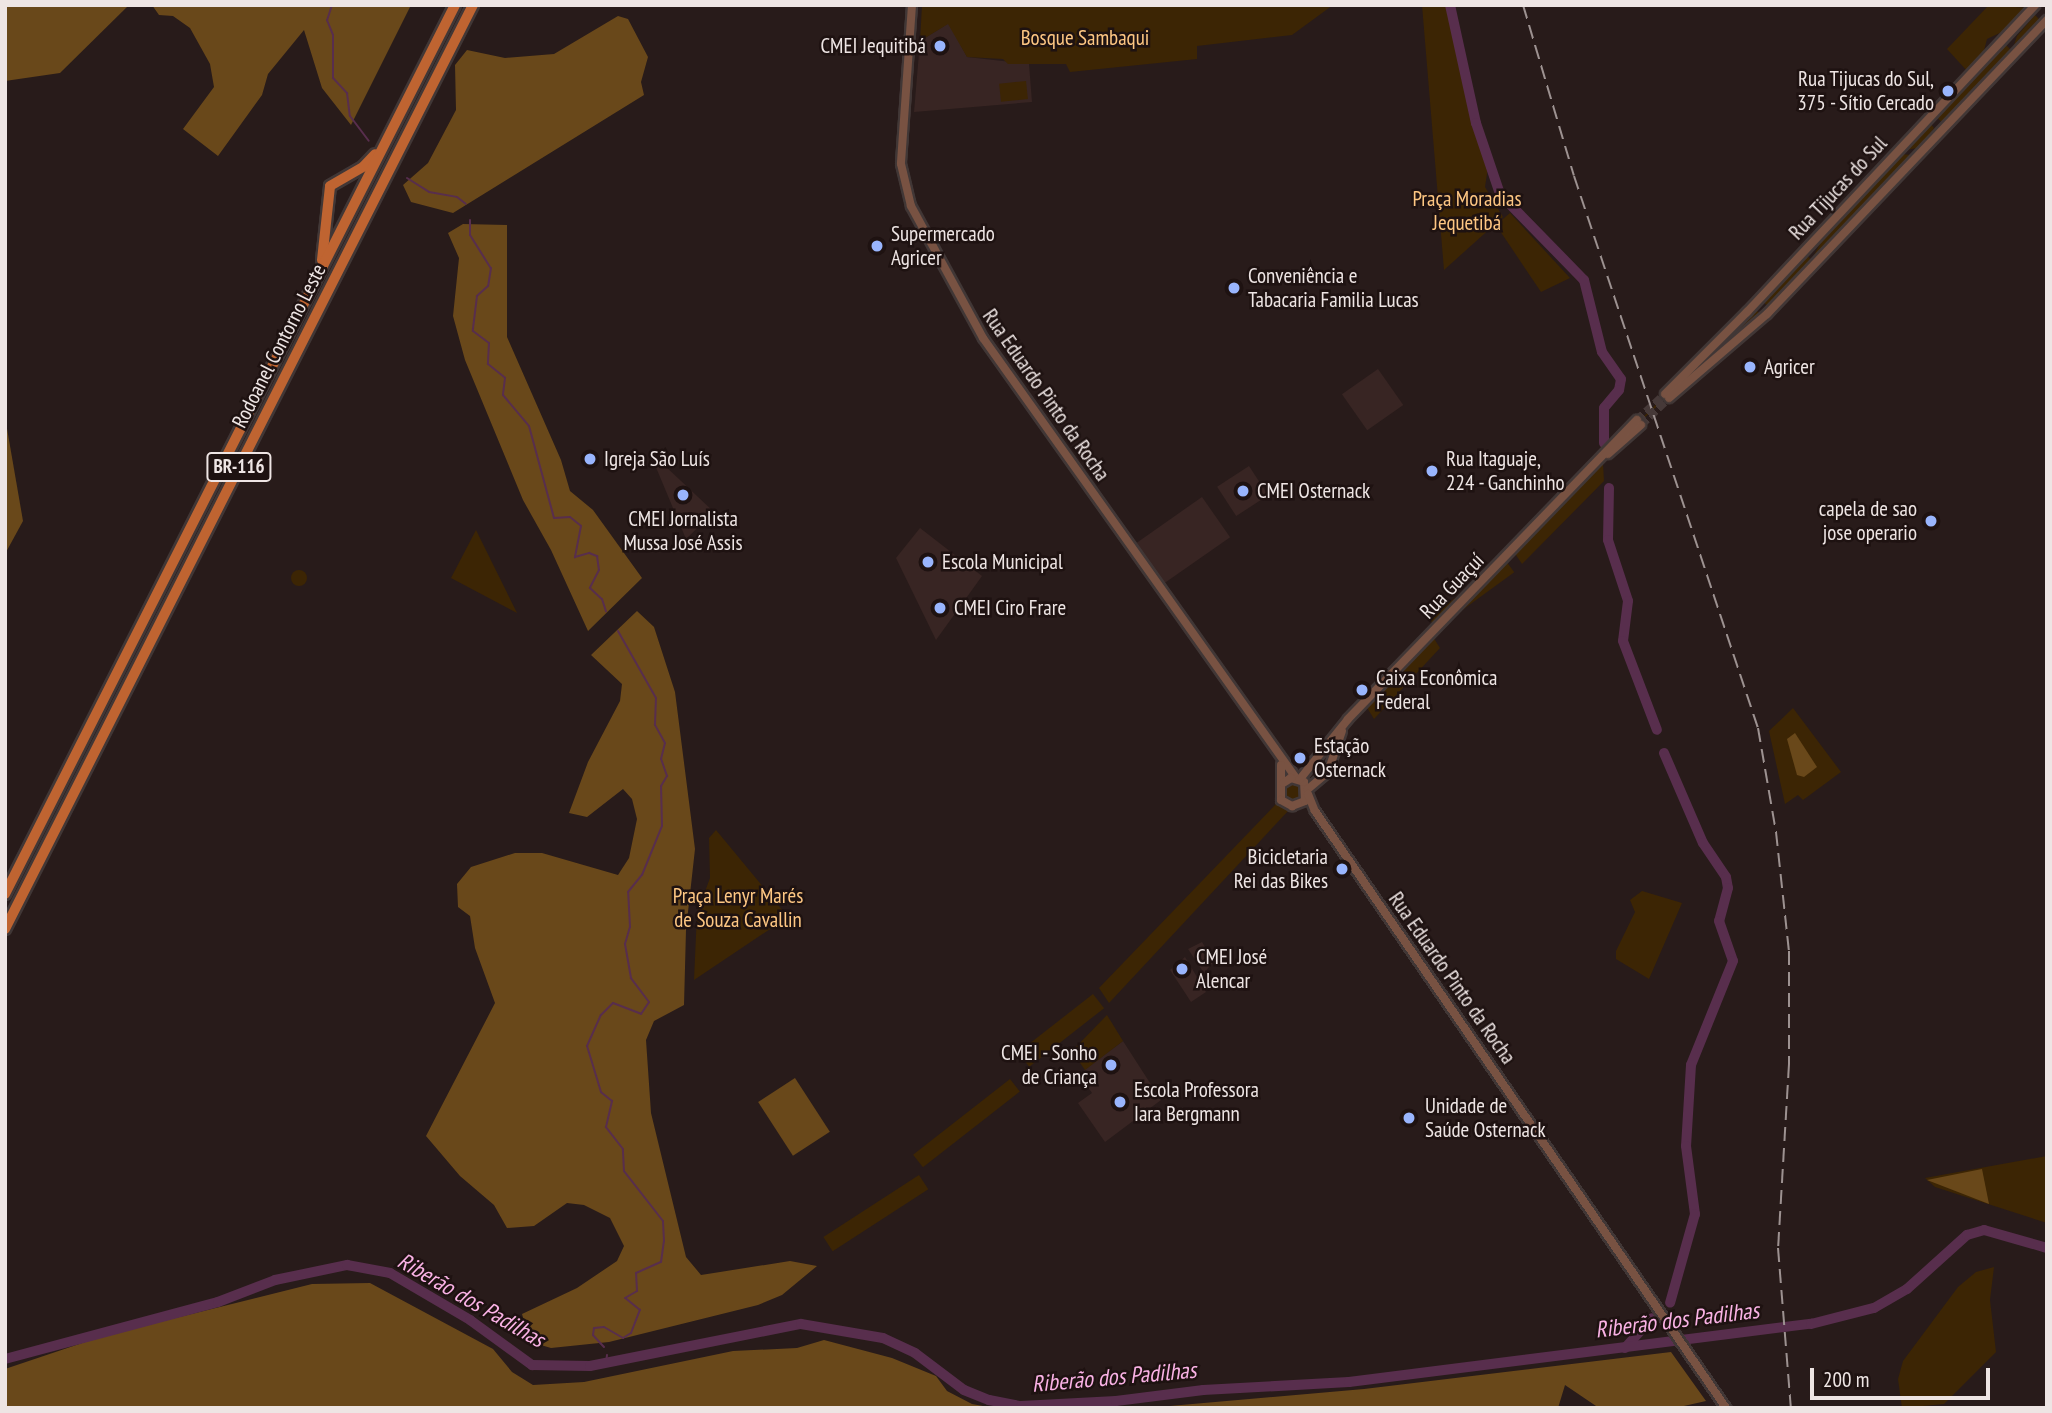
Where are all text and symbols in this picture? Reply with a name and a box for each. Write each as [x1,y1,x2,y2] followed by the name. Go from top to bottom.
[1021,25,1149,51] park label: Bosque Sambaqui
[820,33,926,59] place label: CMEI Jequitibá
[932,38,948,54] marker: CMEI Jequitibá
[1796,66,1934,116] place label: Rua Tijucas do Sul, 375 - Sítio Cercado
[1940,83,1956,99] marker: Rua Tijucas do Sul, 375 - Sítio Cercado
[1784,131,1892,245] street label: Rua Tijucas do Sul
[1412,186,1522,236] park label: Praça Moradias Jequetibá
[891,221,995,271] place label: Supermercado Agricer
[869,238,885,254] marker: Supermercado Agricer
[227,260,331,432] street label: Rodoanel Contorno Leste
[1248,263,1419,313] place label: Conveniência e Tabacaria Familia Lucas
[1226,280,1242,296] marker: Conveniência e Tabacaria Familia Lucas
[977,304,1115,486] street label: Rua Eduardo Pinto da Rocha
[1764,354,1815,380] place label: Agricer
[1742,359,1758,375] marker: Agricer
[604,446,710,472] place label: Igreja São Luís
[1446,446,1566,496] place label: Rua Itaguaje, 224 - Ganchinho
[582,451,598,467] marker: Igreja São Luís
[206,452,272,482] road number: BR-116
[1424,463,1440,479] marker: Rua Itaguaje, 224 - Ganchinho
[1257,478,1370,504] place label: CMEI Osternack
[1235,483,1251,499] marker: CMEI Osternack
[675,487,691,503] marker: CMEI Jornalista Mussa José Assis
[1819,496,1917,546] place label: capela de sao jose operario
[623,506,743,556] place label: CMEI Jornalista Mussa José Assis
[1923,513,1939,529] marker: capela de sao jose operario
[1415,548,1489,624] street label: Rua Guaçuí
[942,549,1063,575] place label: Escola Municipal
[920,554,936,570] marker: Escola Municipal
[954,595,1066,621] place label: CMEI Ciro Frare
[932,600,948,616] marker: CMEI Ciro Frare
[1376,665,1497,715] place label: Caixa Econômica Federal
[1354,682,1370,698] marker: Caixa Econômica Federal
[1314,733,1386,783] place label: Estação Osternack
[1292,750,1308,766] marker: Estação Osternack
[1234,844,1328,894] place label: Bicicletaria Rei das Bikes
[1334,861,1350,877] marker: Bicicletaria Rei das Bikes
[673,883,803,933] park label: Praça Lenyr Marés de Souza Cavallin
[1383,887,1521,1069] street label: Rua Eduardo Pinto da Rocha
[1196,944,1267,994] place label: CMEI José Alencar
[1174,961,1190,977] marker: CMEI José Alencar
[999,1040,1097,1090] place label: CMEI - Sonho de Criança
[1103,1057,1119,1073] marker: CMEI - Sonho de Criança
[1134,1077,1259,1127] place label: Escola Professora Iara Bergmann
[1425,1093,1546,1143] place label: Unidade de Saúde Osternack
[1112,1094,1128,1110] marker: Escola Professora Iara Bergmann
[1399,1108,1419,1128] marker: Unidade de Saúde Osternack
[393,1247,549,1353] water label: Riberão dos Padilhas
[1594,1296,1760,1344] water label: Riberão dos Padilhas
[1814,1354,1994,1398] scale bar
[1031,1356,1197,1398] water label: Riberão dos Padilhas
[1823,1366,1869,1393] text: 200 m

